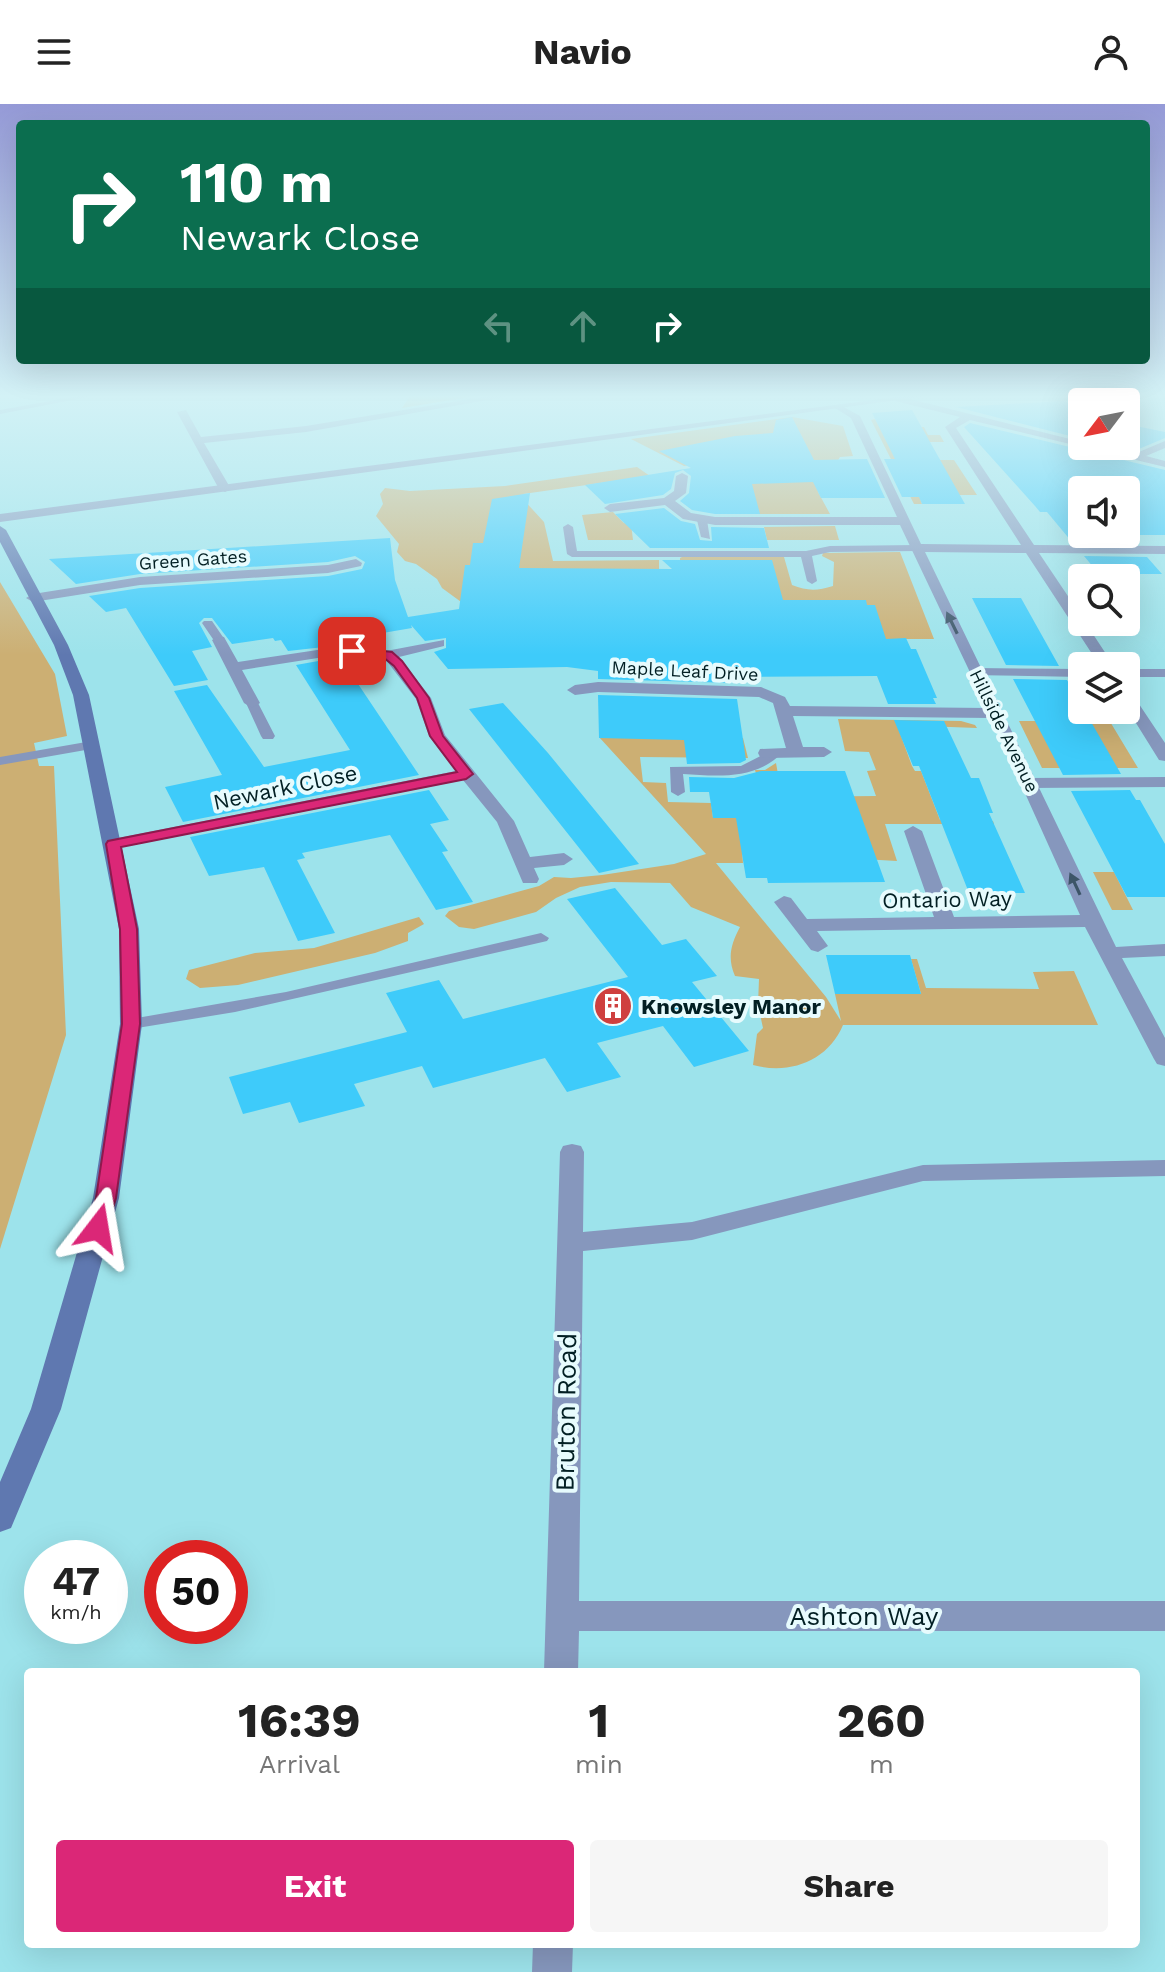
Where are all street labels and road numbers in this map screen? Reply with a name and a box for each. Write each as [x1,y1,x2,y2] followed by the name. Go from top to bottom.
[138,545,248,574] street label: Green Gates
[611,656,759,685] street label: Maple Leaf Drive
[966,666,1043,796] street label: Hillside Avenue
[211,760,359,815] street label: Newark Close
[882,886,1013,913] street label: Ontario Way
[550,1332,582,1492] street label: Bruton Road
[790,1601,939,1631] street label: Ashton Way

